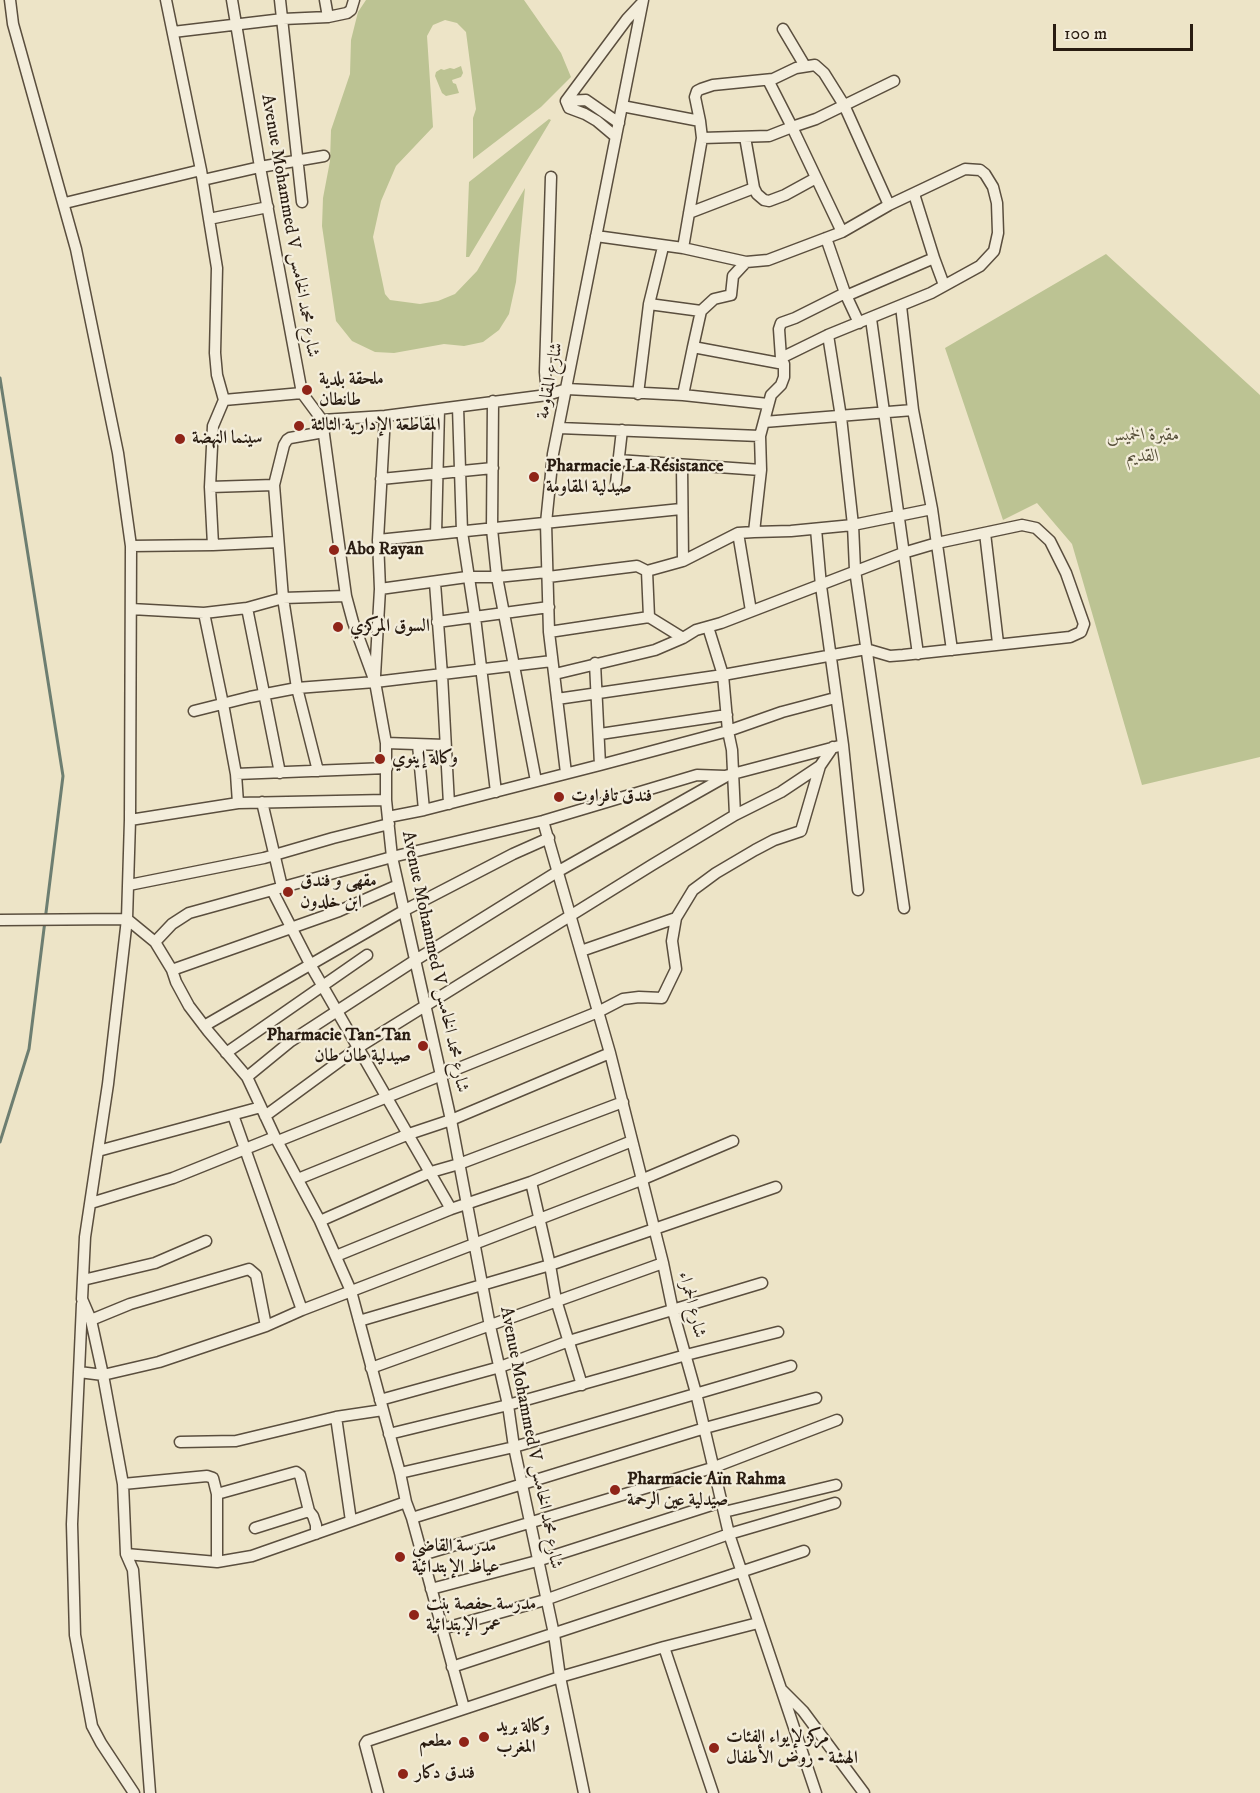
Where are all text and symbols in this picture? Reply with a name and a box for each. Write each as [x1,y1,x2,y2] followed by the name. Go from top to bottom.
[1056,12,1196,50] scale bar
[1064,23,1107,45] text: 100 m
[255,93,323,359] street label: Avenue Mohammed V شارع محمد الخامس
[533,341,569,421] street label: شارع المقاومة
[319,369,384,412] place label: ملحقة بلدية طانطان
[300,383,314,397] marker: ملحقة بلدية طانطان
[311,415,441,437] place label: المقاطعة الإدارية الثالثة
[292,419,306,433] marker: المقاطعة الإدارية الثالثة
[1106,425,1180,468] park label: مقبرة الخميس القديم
[192,428,262,450] place label: سينما النهضة
[173,432,187,446] marker: سينما النهضة
[546,456,724,498] place label: Pharmacie La Résistance صيدلية المقاومة
[527,470,541,484] marker: Pharmacie La Résistance صيدلية المقاومة
[346,539,424,561] place label: Abo Rayan
[327,543,341,557] marker: Abo Rayan
[350,616,430,638] place label: السوق المركزي
[331,620,345,634] marker: السوق المركزي
[392,748,458,770] place label: وكالة إينوي
[373,752,387,766] marker: وكالة إينوي
[571,786,652,808] place label: فندق تافراوت
[552,790,566,804] marker: فندق تافراوت
[396,829,472,1095] street label: Avenue Mohammed V شارع محمد الخامس
[300,871,377,914] place label: مقهى و فندق ابن خلدون
[281,885,295,899] marker: مقهى و فندق ابن خلدون
[266,1025,411,1068] place label: Pharmacie Tan-Tan صيدلية طان طان
[416,1039,430,1053] marker: Pharmacie Tan-Tan صيدلية طان طان
[672,1270,710,1340] street label: شارع الحمراء
[494,1305,566,1571] street label: Avenue Mohammed V شارع محمد الخامس
[627,1469,786,1512] place label: Pharmacie Aïn Rahma صيدلية عين الرحمة
[608,1483,622,1497] marker: Pharmacie Aïn Rahma صيدلية عين الرحمة
[412,1536,499,1578] place label: مدرسة القاضي عياظ الإبتدائية
[393,1550,407,1564] marker: مدرسة القاضي عياظ الإبتدائية
[426,1594,536,1636] place label: مدرسة حفصة بنت عمر الإبتدائية
[407,1608,421,1622] marker: مدرسة حفصة بنت عمر الإبتدائية
[496,1716,550,1758] place label: وكالة بريد المغرب
[726,1727,858,1770] place label: مركز لإيواء الفئات الهشة - روض الأطفال
[477,1730,491,1744] marker: وكالة بريد المغرب
[419,1731,452,1753] place label: مطعم
[457,1735,471,1749] marker: مطعم
[707,1741,721,1755] marker: مركز لإيواء الفئات الهشة - روض الأطفال
[415,1763,475,1785] place label: فندق دكار
[396,1767,410,1781] marker: فندق دكار

